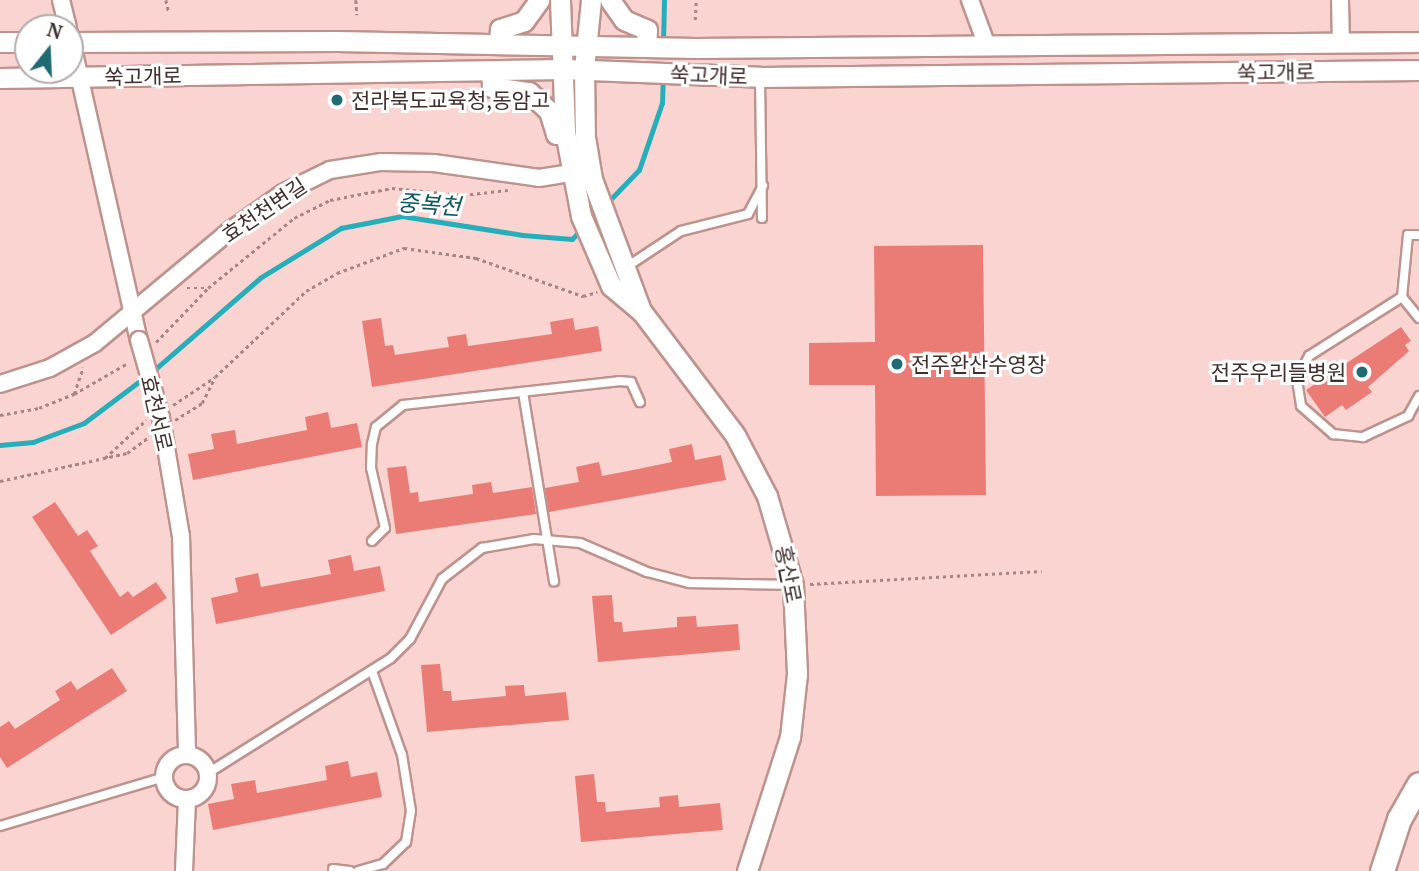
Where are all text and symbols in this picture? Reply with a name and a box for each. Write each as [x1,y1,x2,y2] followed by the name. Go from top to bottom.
[14,14,84,84] north arrow
[44,16,66,45] text: N
[1237,59,1315,85] street label: 쑥고개로
[670,61,748,89] street label: 쑥고개로
[104,63,182,89] street label: 쑥고개로
[351,87,550,113] place label: 전라북도교육청,동암고
[329,92,345,108] marker: 전라북도교육청,동암고
[217,173,311,247] street label: 효천천변길
[396,189,462,221] water label: 중복천
[911,351,1046,377] place label: 전주완산수영장
[889,356,905,372] marker: 전주완산수영장
[1211,359,1346,385] place label: 전주우리들병원
[1352,362,1372,382] marker: 전주우리들병원
[136,373,178,453] street label: 효천서로
[771,543,807,605] street label: 홍산로

